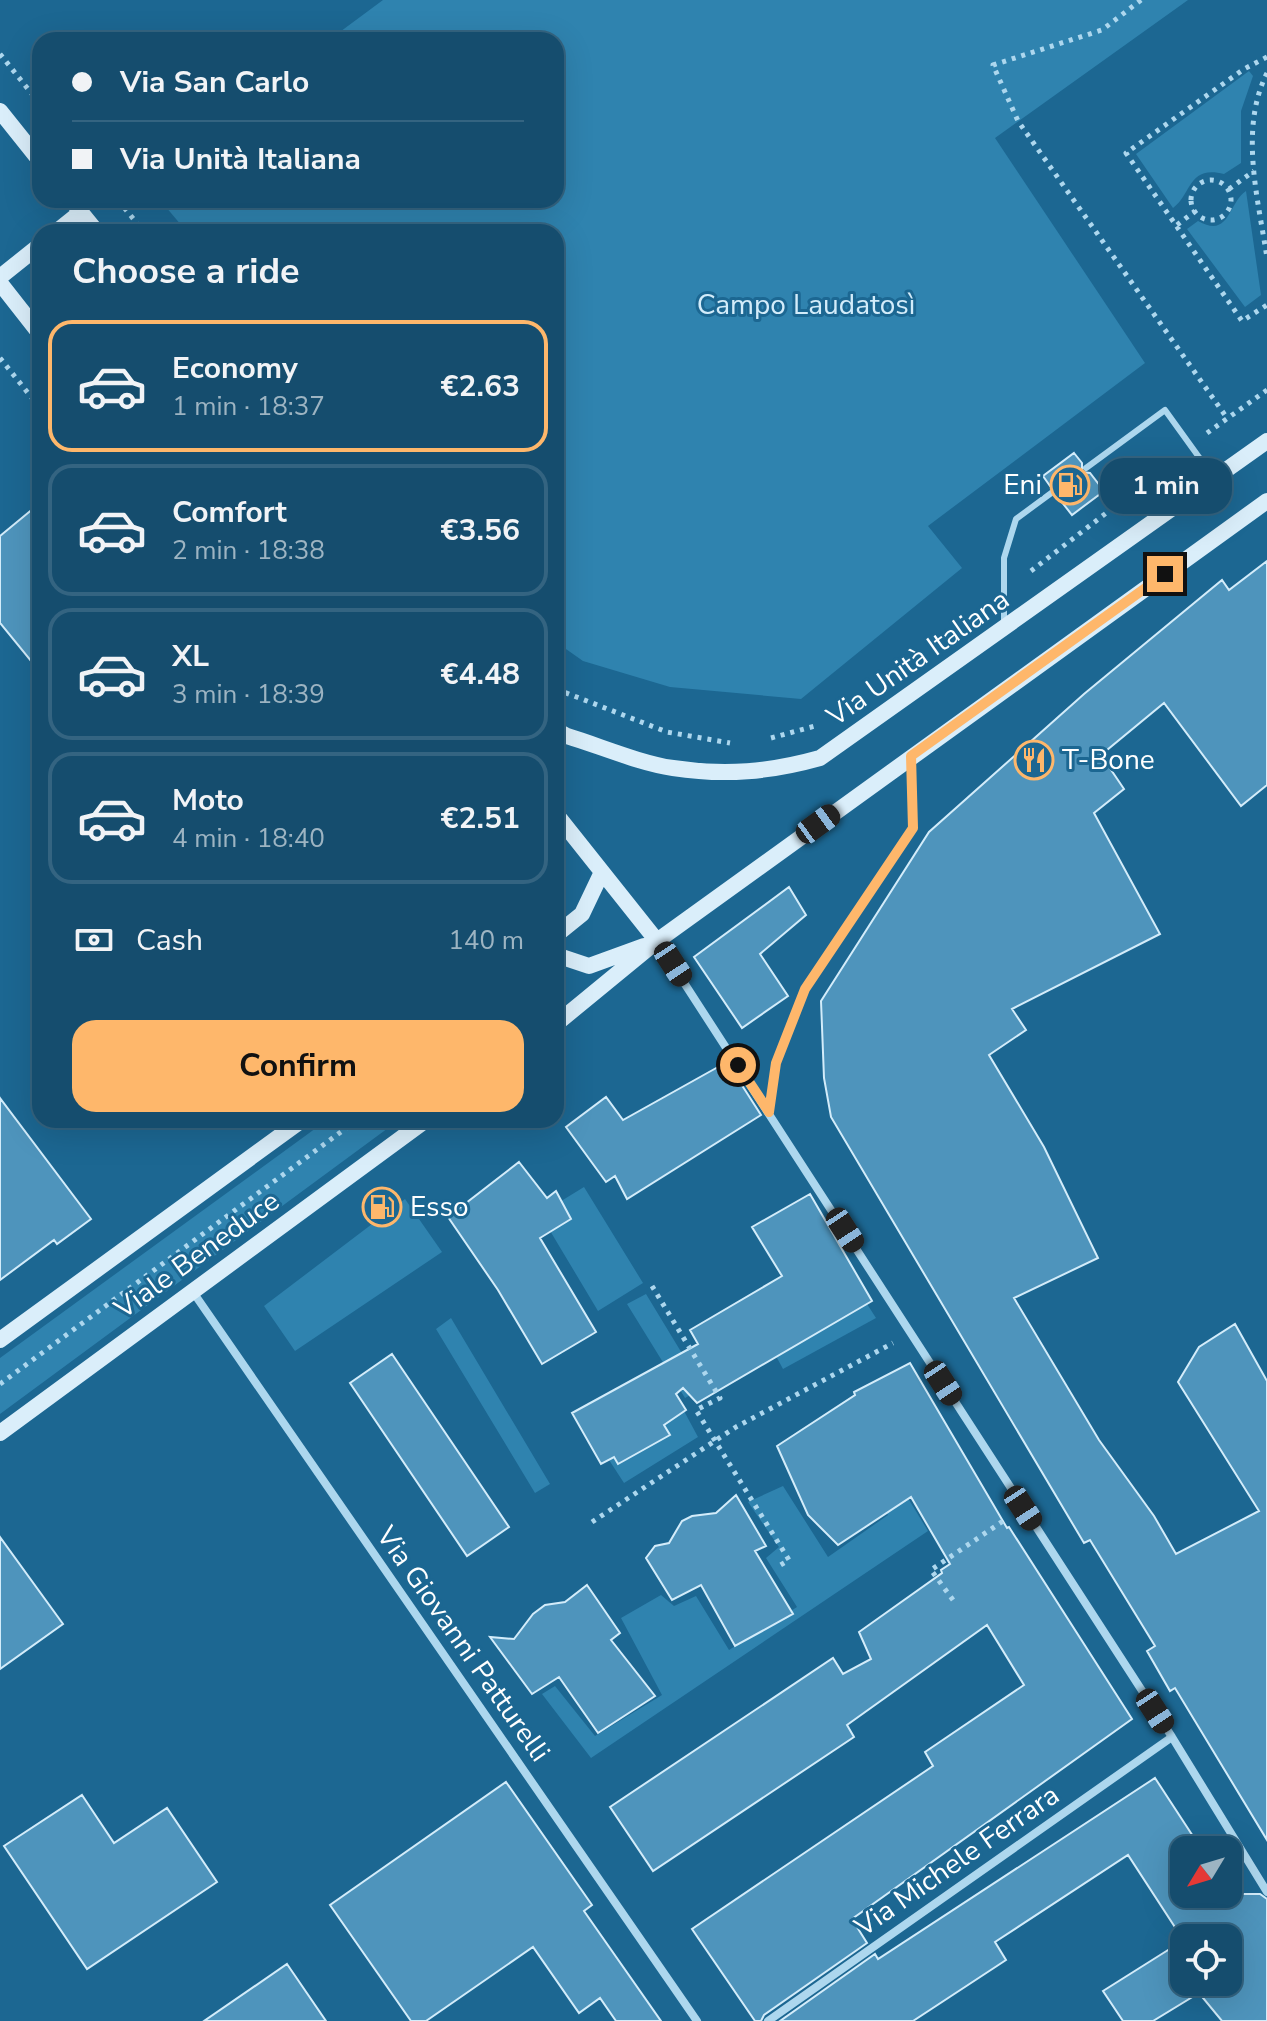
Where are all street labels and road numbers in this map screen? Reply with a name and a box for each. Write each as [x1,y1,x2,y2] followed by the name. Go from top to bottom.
[818,581,1017,736] street label: Via Unità Italiana
[106,1182,287,1328] street label: Viale Beneduce
[367,1518,559,1769] street label: Via Giovanni Patturelli
[846,1776,1067,1946] street label: Via Michele Ferrara

